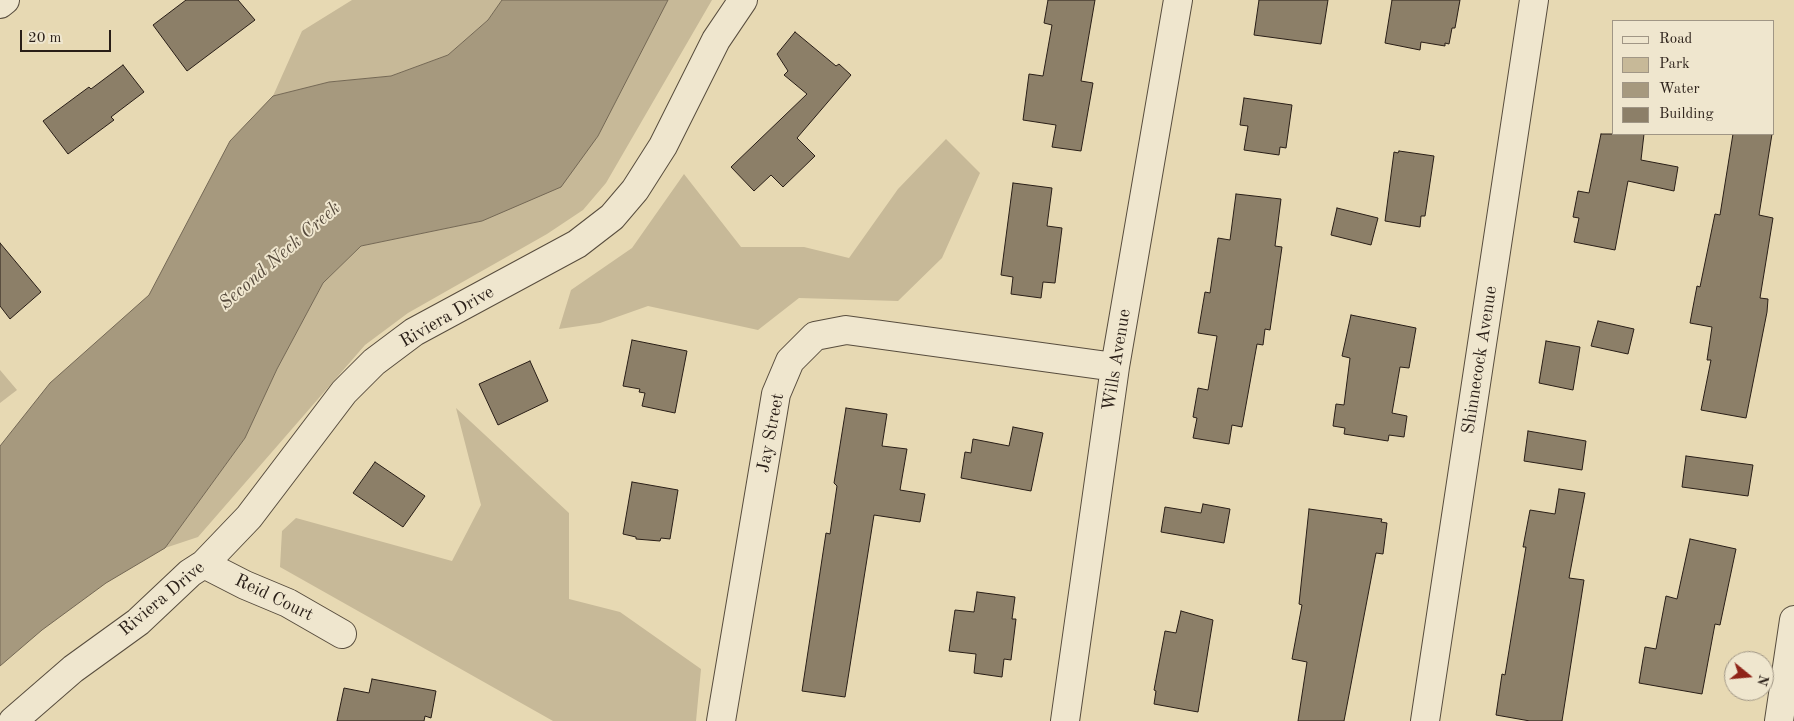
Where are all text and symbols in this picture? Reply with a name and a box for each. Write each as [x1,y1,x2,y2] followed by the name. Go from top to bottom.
[22,20,114,52] scale bar
[1612,20,1774,135] legend
[28,31,62,46] text: 20 m
[1659,32,1692,47] text: Road
[1659,57,1690,72] text: Park
[1659,82,1700,97] text: Water
[1659,107,1714,122] text: Building
[214,197,346,315] water label: Second Neck Creek
[396,281,498,353] street label: Riviera Drive
[1458,284,1502,436] street label: Shinnecock Avenue
[1098,307,1136,413] street label: Wills Avenue
[753,391,789,475] street label: Jay Street
[115,557,209,641] street label: Riviera Drive
[231,570,317,626] street label: Reid Court
[1724,651,1774,701] north arrow
[1754,673,1771,687] text: N

